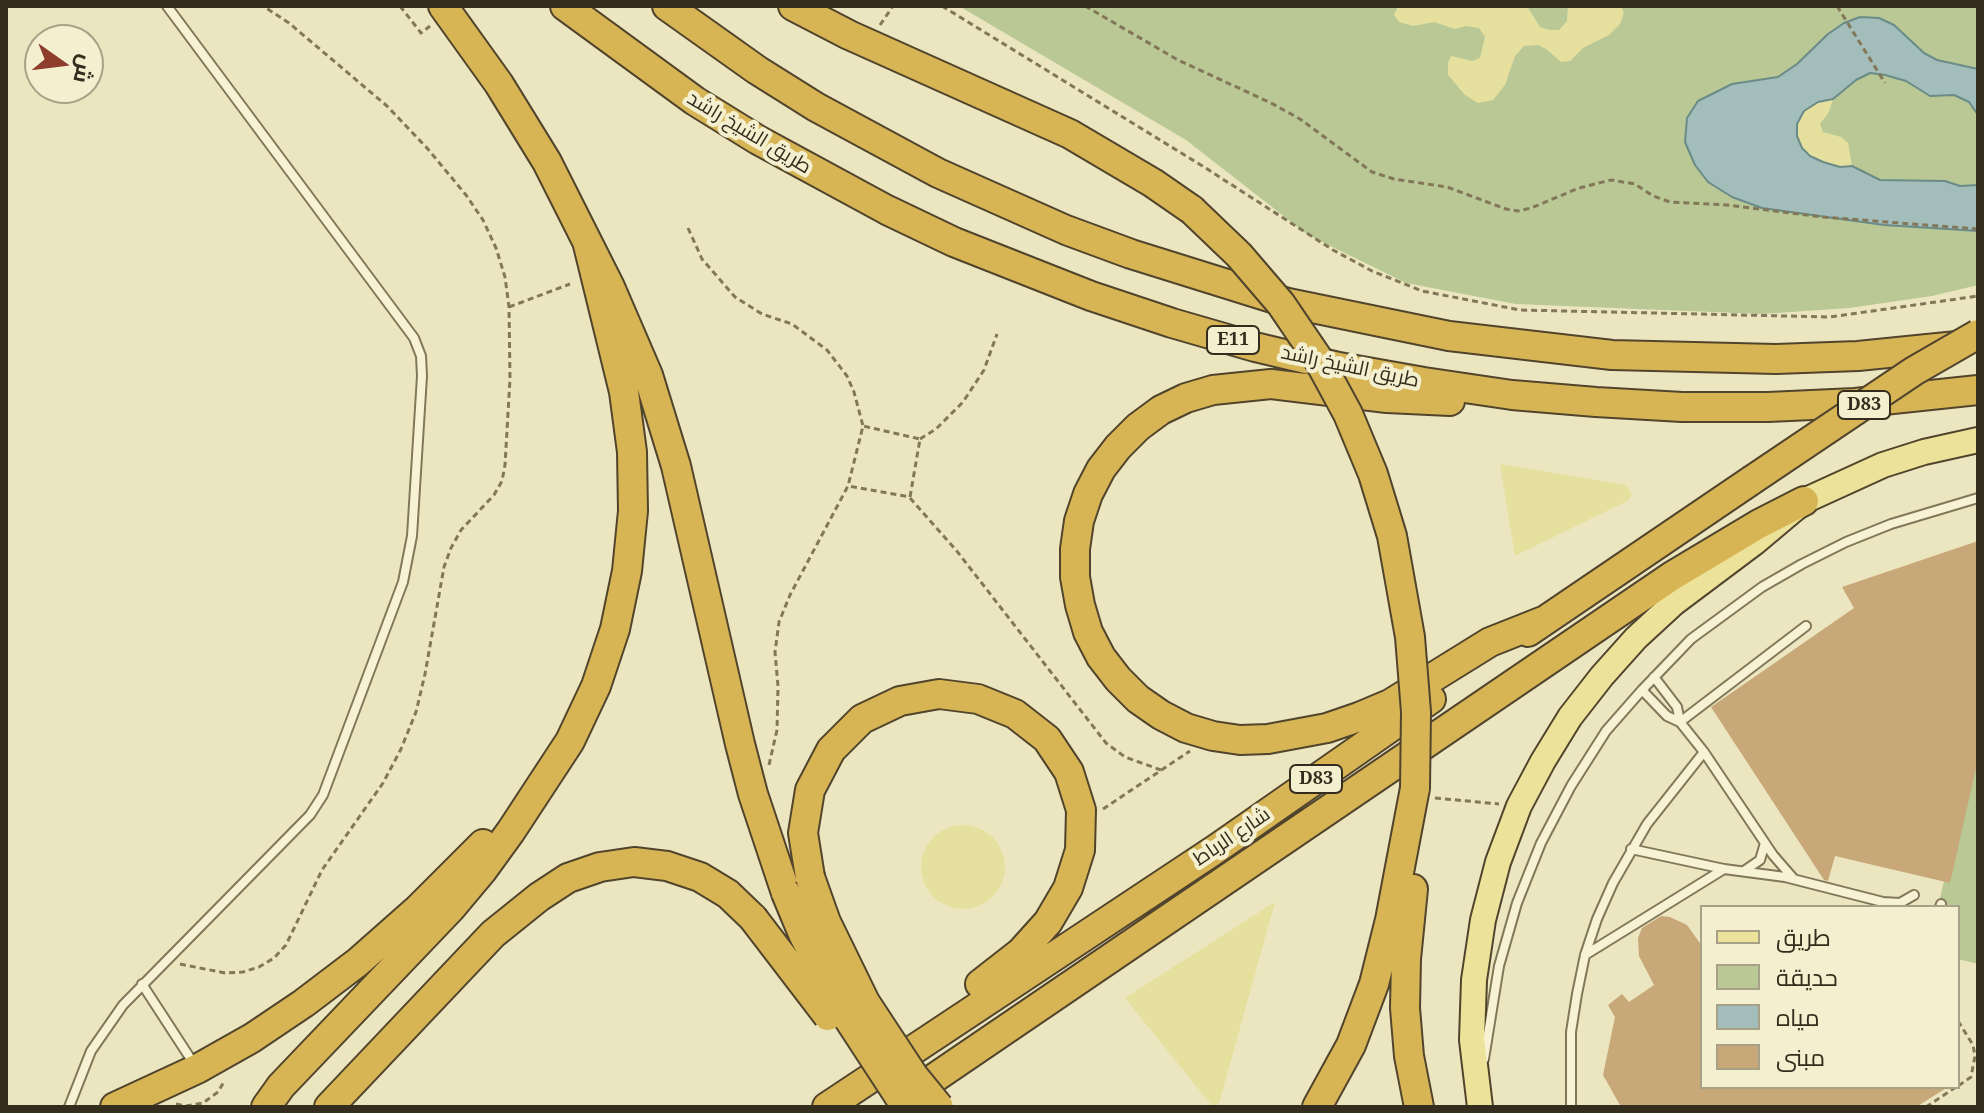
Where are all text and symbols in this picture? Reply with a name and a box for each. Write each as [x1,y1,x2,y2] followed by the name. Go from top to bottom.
[24,24,104,104] north arrow
[67,52,103,87] text: ش
[683,87,815,179] street label: طريق الشيخ راشد
[1207,326,1259,354] road number: E11
[1279,341,1421,393] street label: طريق الشيخ راشد
[1838,391,1890,419] road number: D83
[1290,765,1342,793] road number: D83
[1189,803,1275,871] street label: شارع الرباط
[1700,905,1960,1089] legend
[1776,920,1831,953] text: طريق
[1776,960,1838,993] text: حديقة
[1776,1000,1820,1033] text: مياه
[1776,1040,1825,1073] text: مبنى

